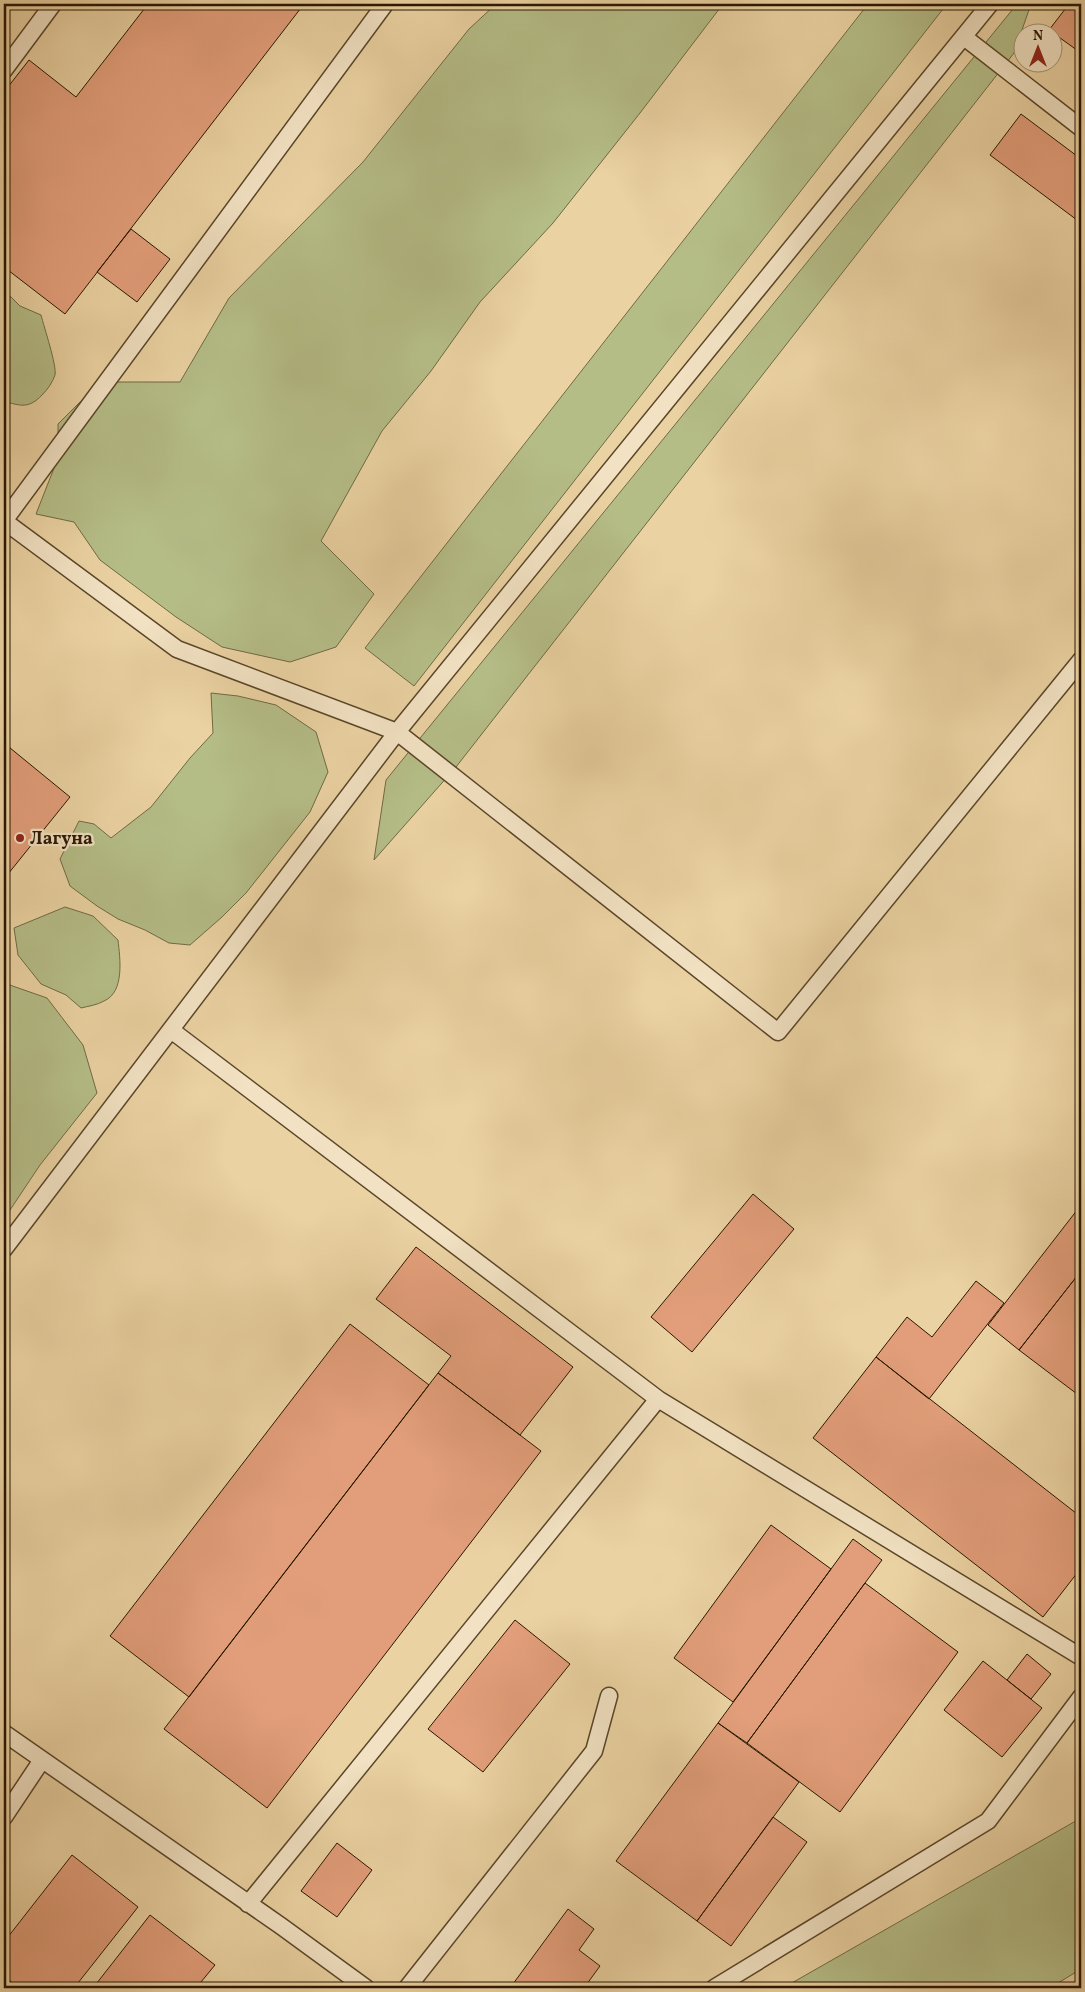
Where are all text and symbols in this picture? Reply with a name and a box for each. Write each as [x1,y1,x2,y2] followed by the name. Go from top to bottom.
[1012,22,1062,72] north arrow
[1033,27,1043,46] text: N
[30,827,93,852] place label: Лагуна
[14,832,26,844] marker: Лагуна

